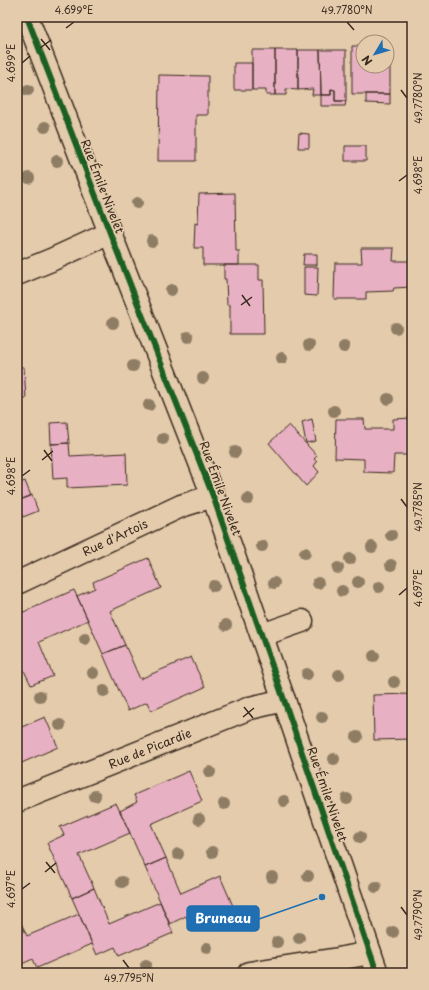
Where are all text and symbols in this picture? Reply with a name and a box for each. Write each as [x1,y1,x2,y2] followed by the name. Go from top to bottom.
[55,2,93,17] text: 4.699°E
[321,2,373,17] text: 49.7780°N
[355,34,395,74] north arrow
[3,44,18,82] text: 4.699°E
[357,52,376,69] text: N
[410,72,425,124] text: 49.7780°N
[77,136,129,236] street label: Rue Émile Nivelet
[410,156,425,194] text: 4.698°E
[196,438,246,538] street label: Rue Émile Nivelet
[3,457,18,495] text: 4.698°E
[410,482,425,532] text: 49.7785°N
[79,514,151,560] street label: Rue d'Artois
[410,569,425,607] text: 4.697°E
[106,723,194,773] street label: Rue de Picardie
[303,744,353,844] street label: Rue Émile Nivelet
[3,870,18,908] text: 4.697°E
[410,889,425,941] text: 49.7790°N
[187,906,259,931] callout: Bruneau
[195,908,251,927] text: Bruneau
[104,970,154,985] text: 49.7795°N

